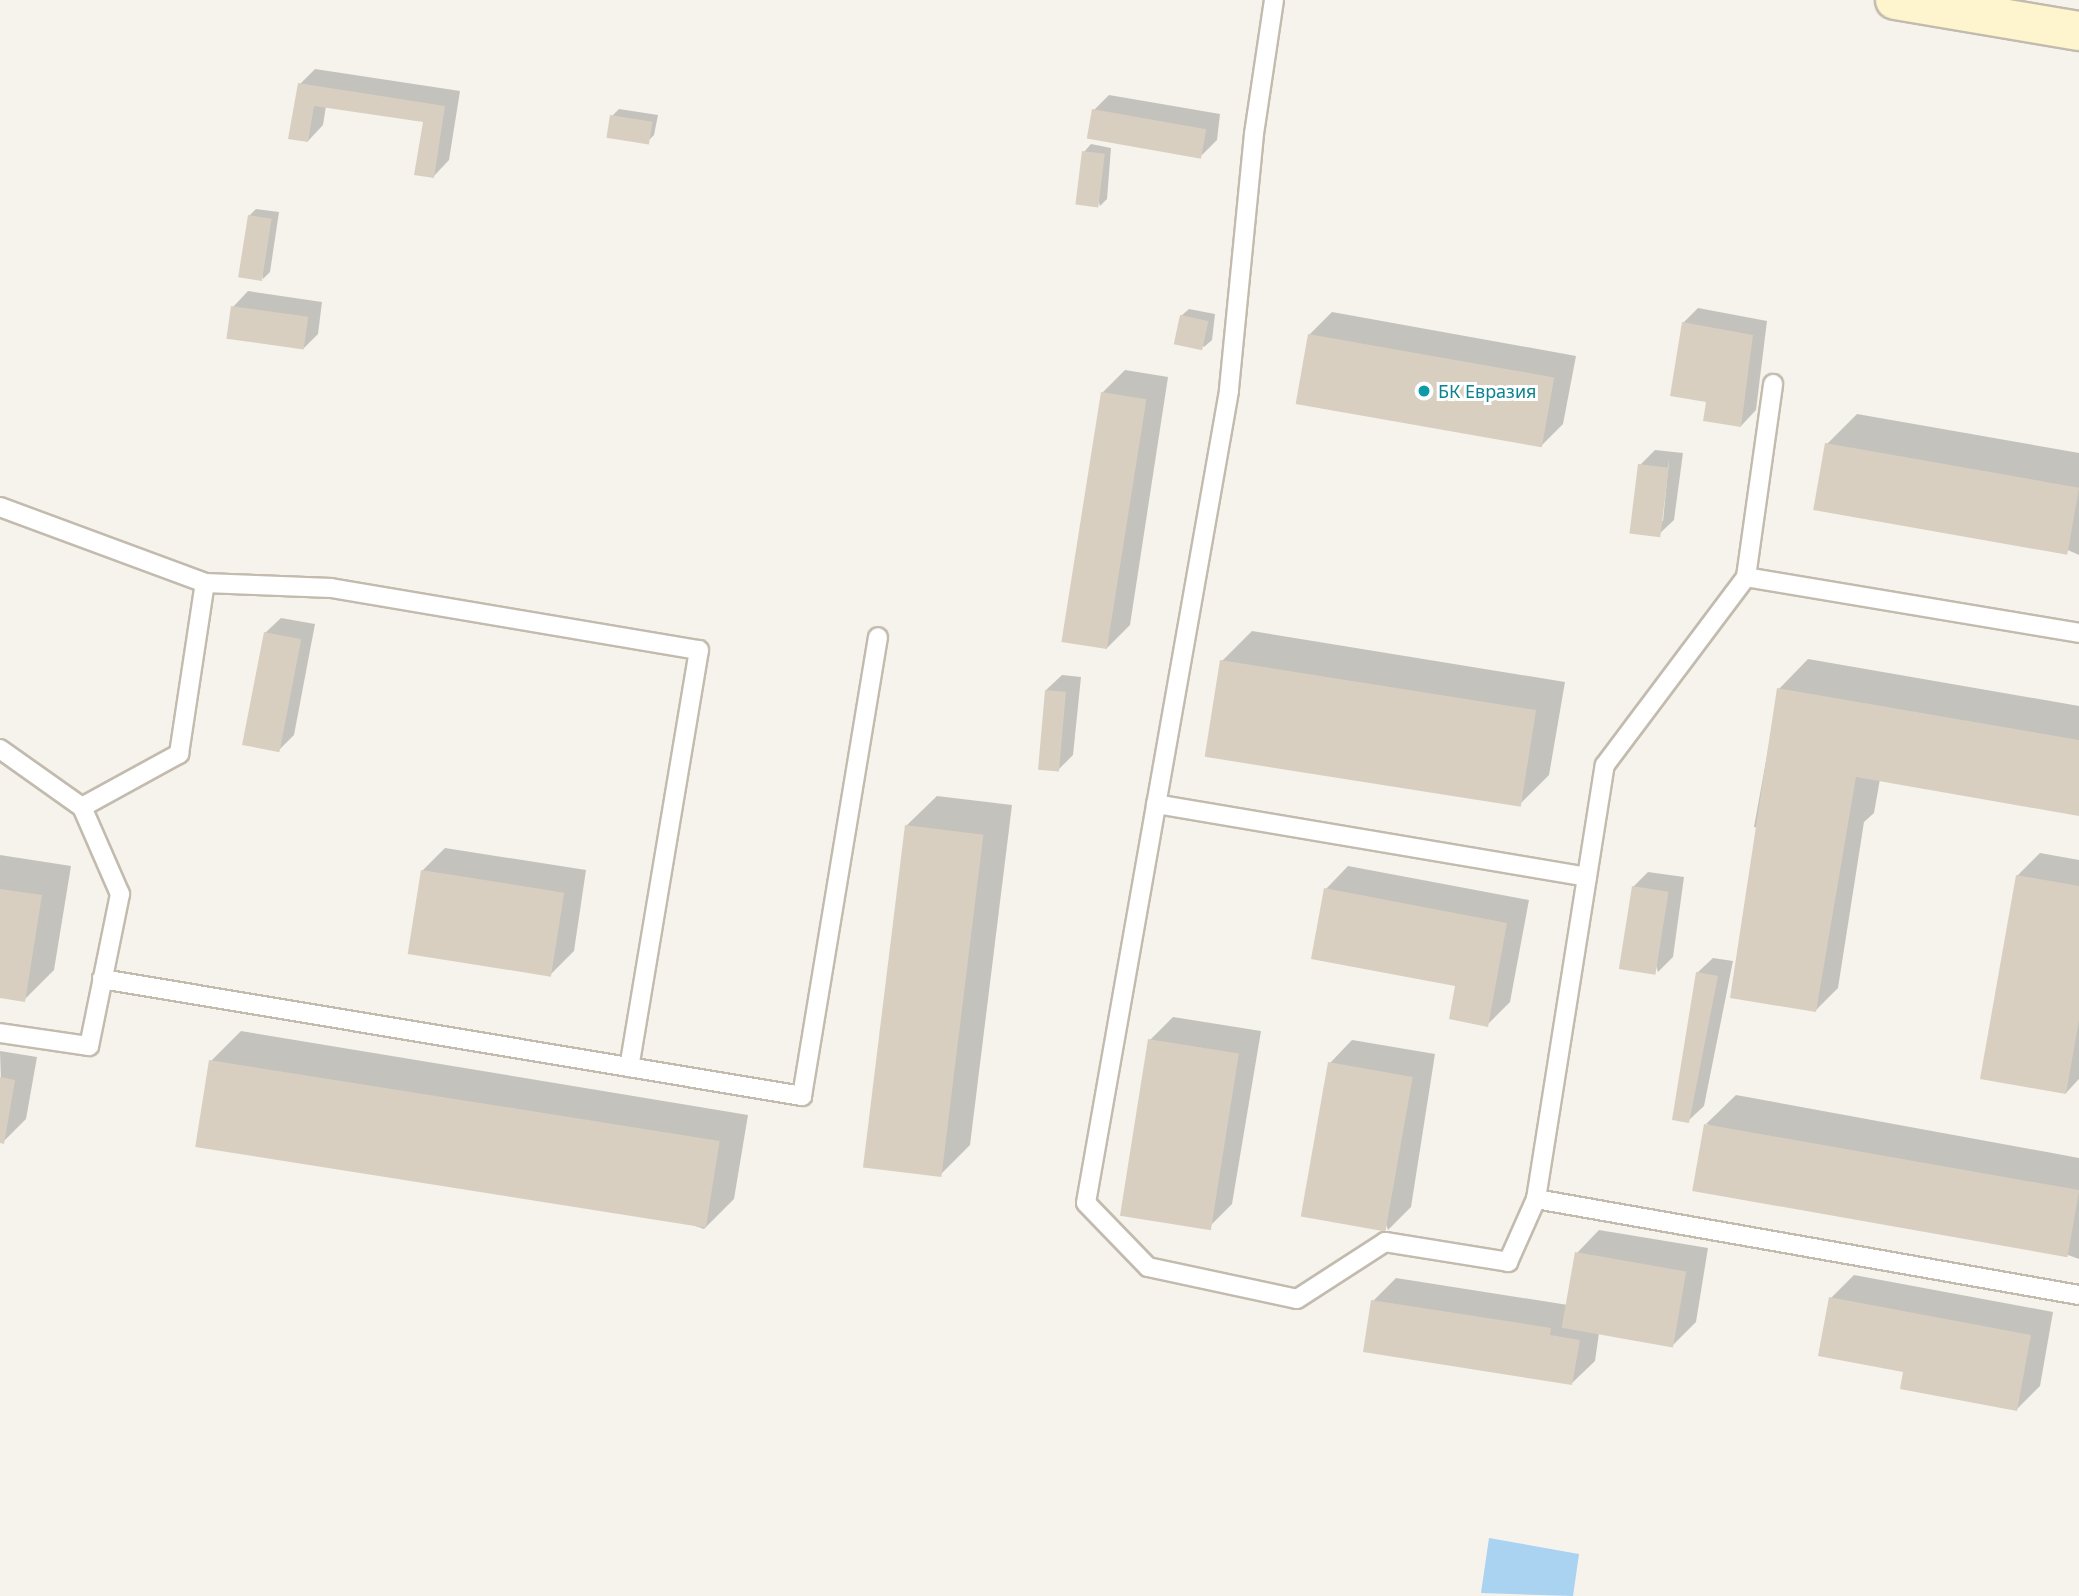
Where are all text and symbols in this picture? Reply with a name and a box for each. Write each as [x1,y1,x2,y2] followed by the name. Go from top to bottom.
[1438,380,1536,402] place label: БК Евразия
[1416,383,1432,399] marker: БК Евразия

